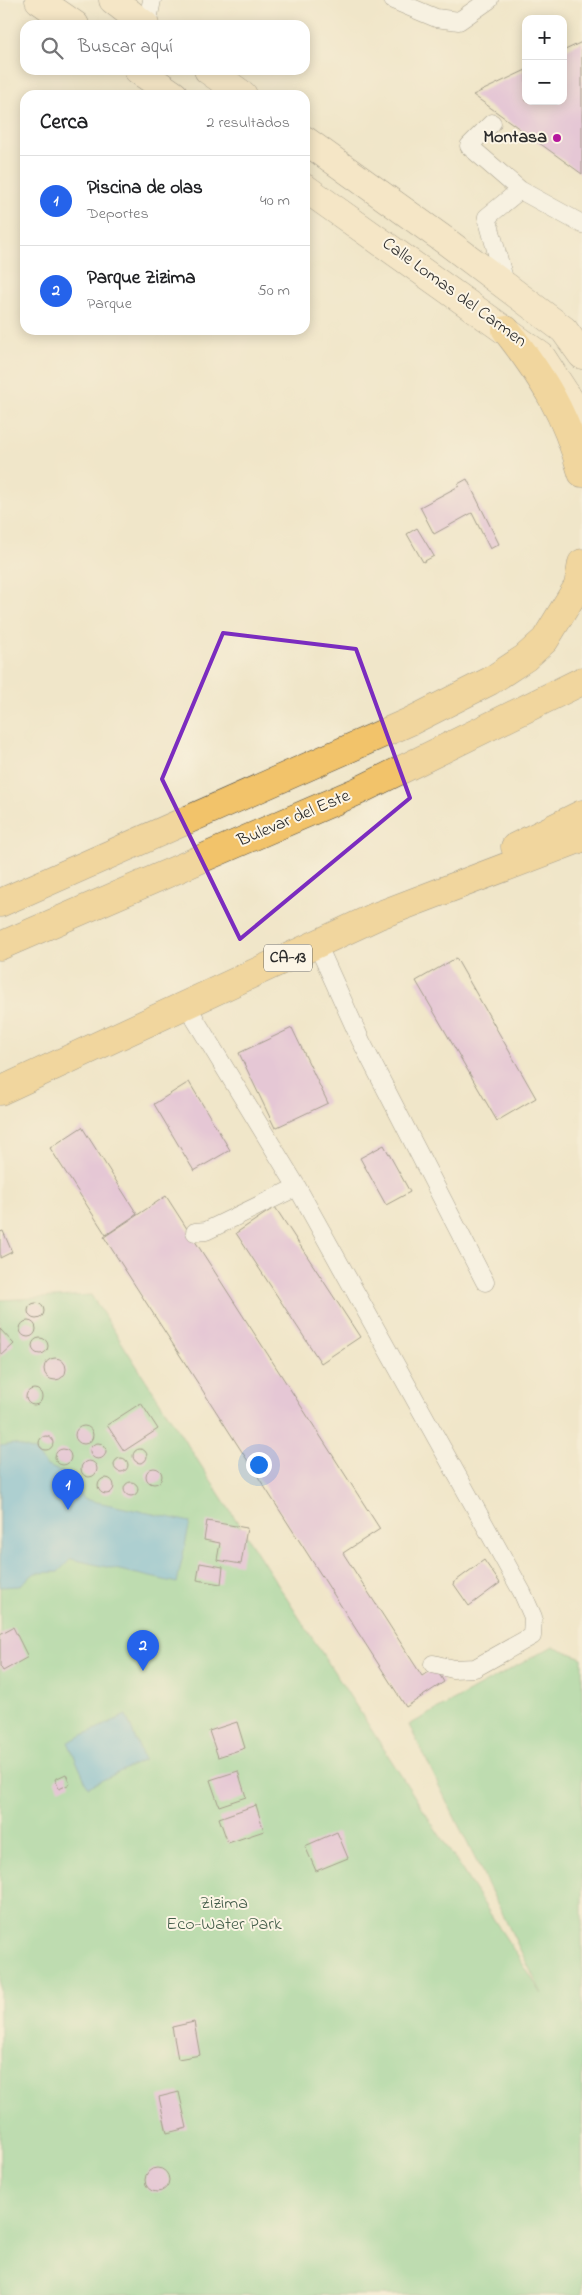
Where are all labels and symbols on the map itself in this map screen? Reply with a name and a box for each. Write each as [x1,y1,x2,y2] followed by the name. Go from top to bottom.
[483,125,547,151] place label: Montasa
[551,132,563,144] marker: Montasa
[376,232,532,355] street label: Calle Lomas del Carmen
[233,783,355,855] street label: Bulevar del Este
[264,944,312,971] road number: CA-13
[246,1452,272,1478] your location
[52,1469,84,1510] pin: 1
[127,1630,159,1671] pin: 2
[166,1891,282,1938] park label: Zizima Eco-Water Park

